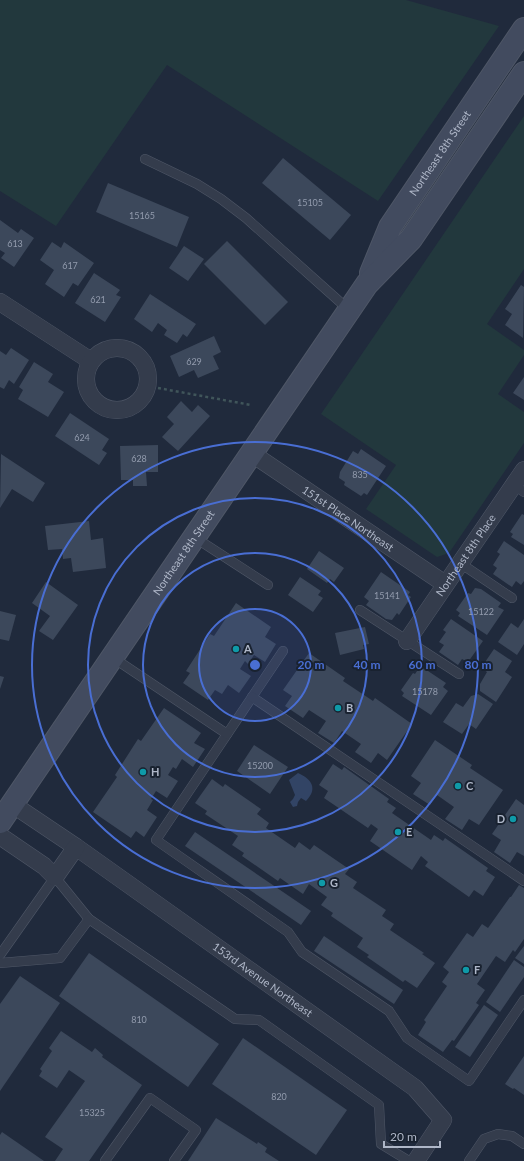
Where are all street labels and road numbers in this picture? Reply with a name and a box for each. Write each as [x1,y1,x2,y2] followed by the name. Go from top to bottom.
[406,108,473,198] street label: Northeast 8th Street
[300,483,397,554] street label: 151st Place Northeast
[150,508,217,597] street label: Northeast 8th Street
[433,511,498,598] street label: Northeast 8th Place
[210,939,315,1019] street label: 153rd Avenue Northeast

